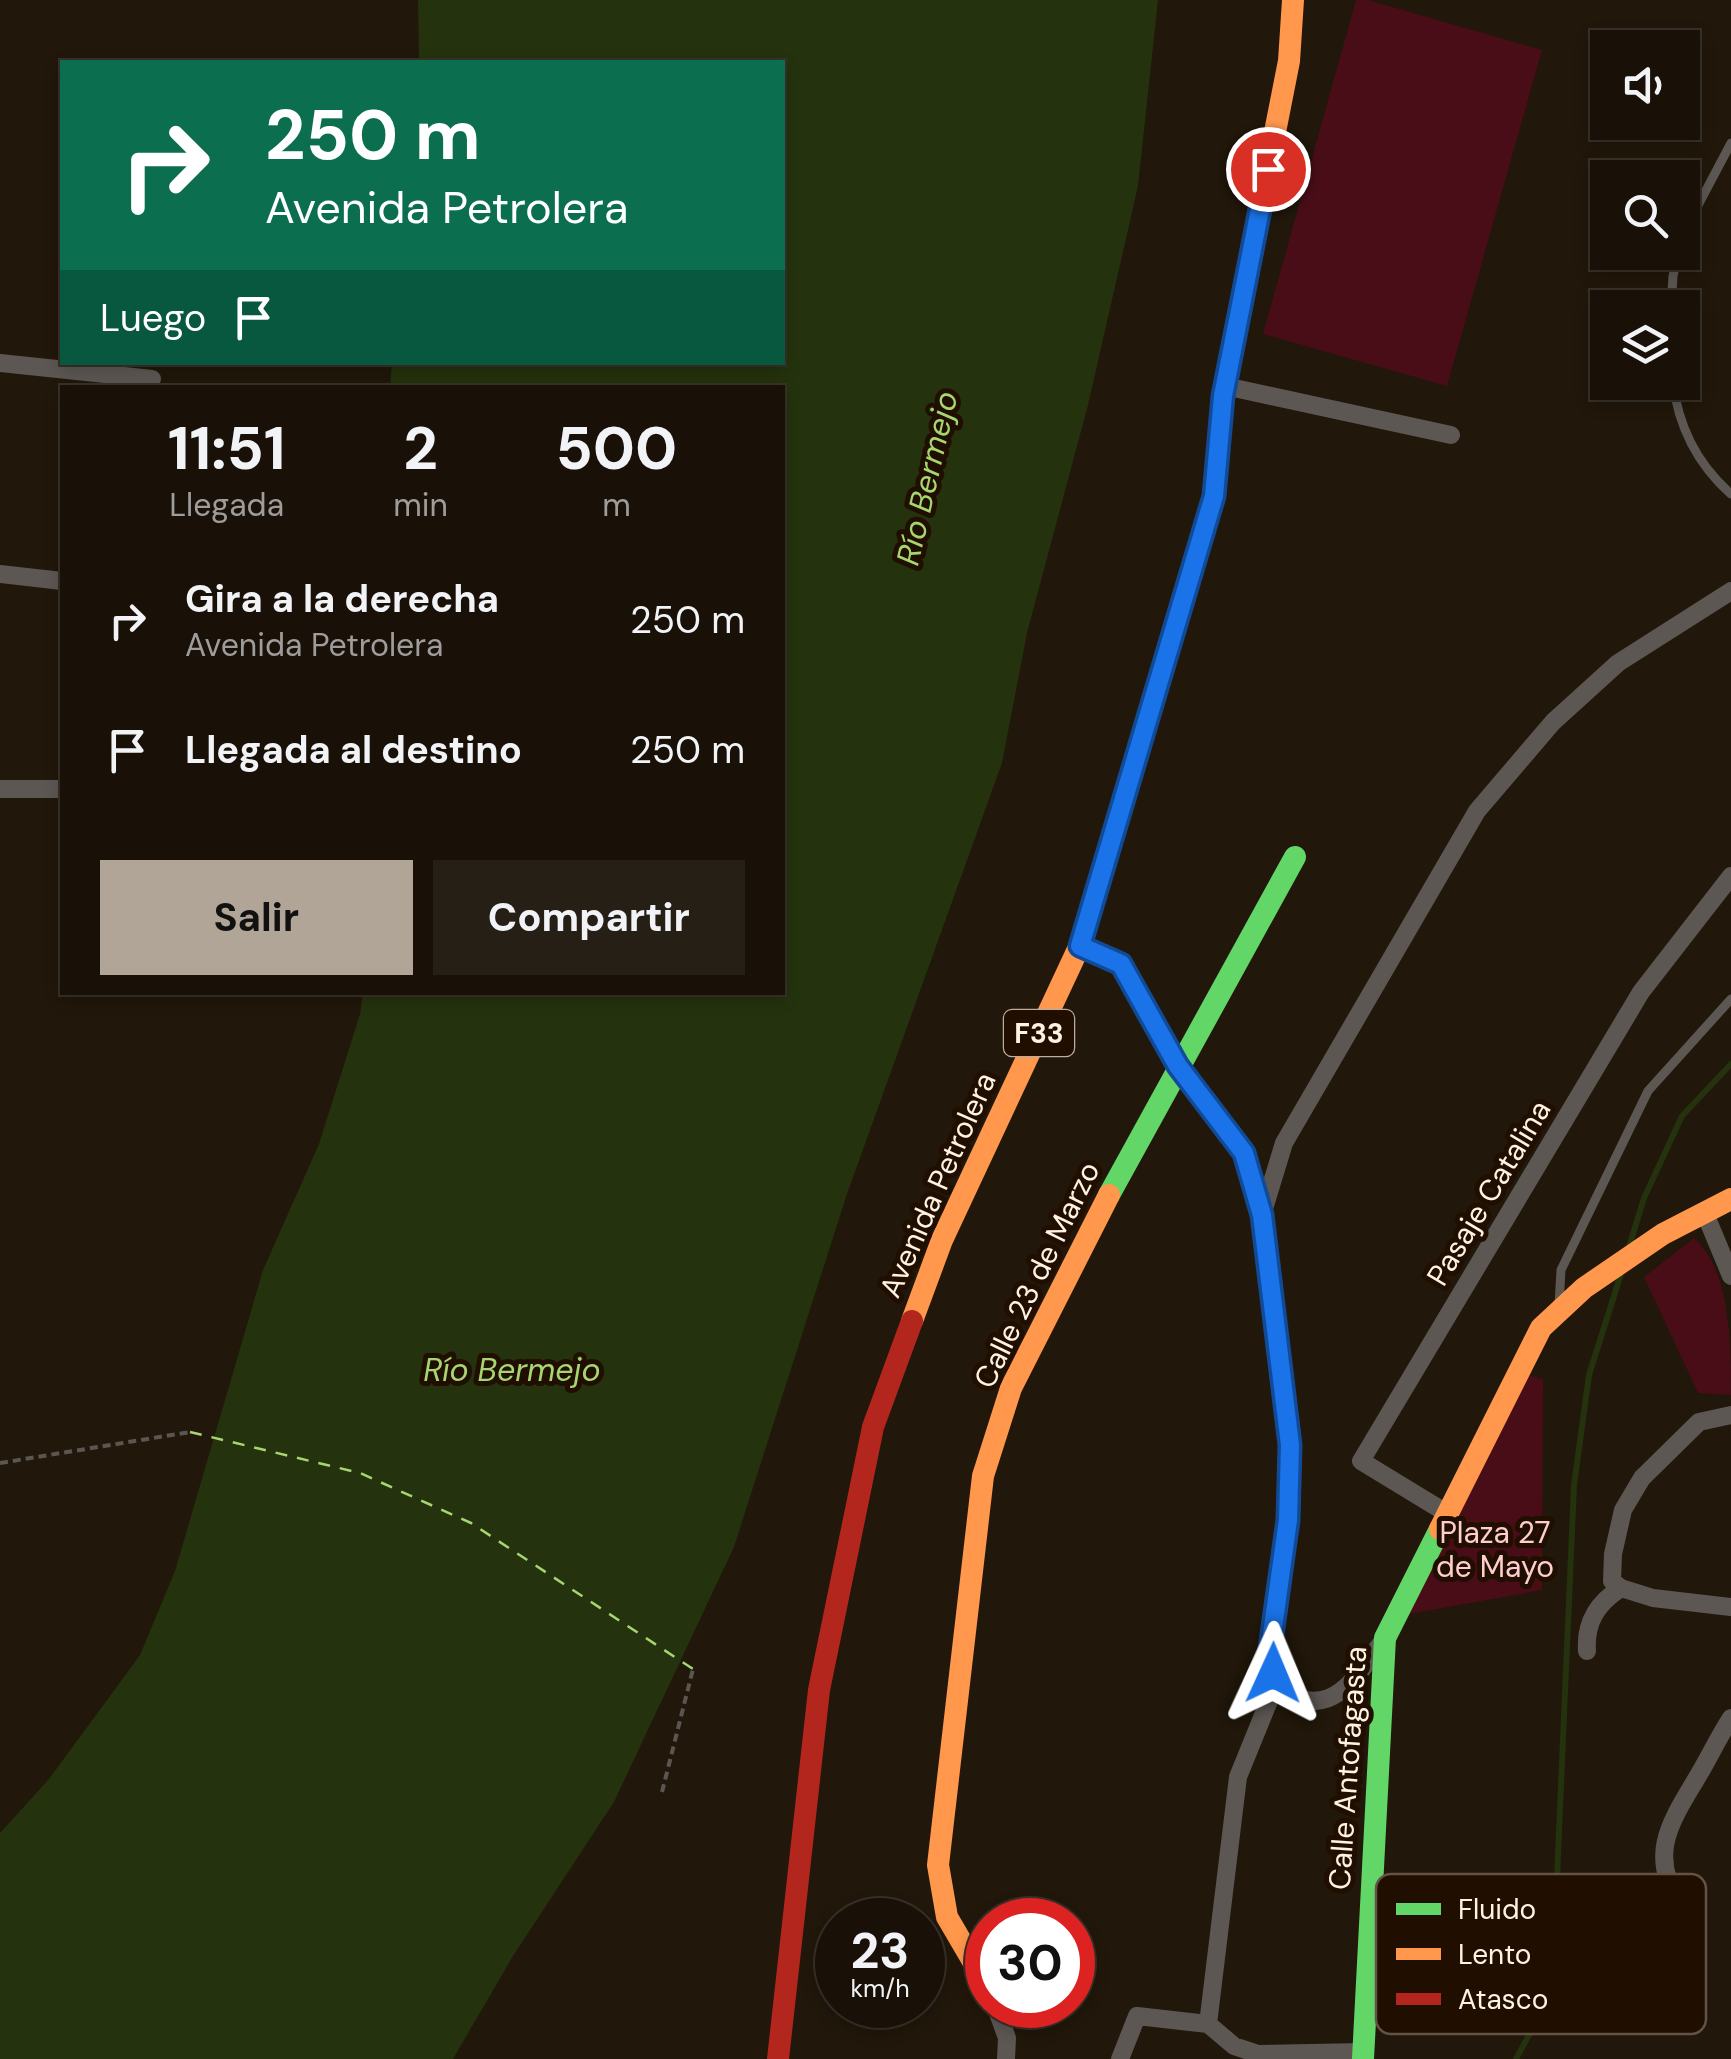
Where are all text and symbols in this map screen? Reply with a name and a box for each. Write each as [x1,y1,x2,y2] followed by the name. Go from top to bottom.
[1590,30,1700,400] map controls
[1590,30,1700,140] button: sound
[265,90,481,181] text: 250 m
[100,100,230,230] icon: right
[1226,127,1311,212] pin
[1241,142,1296,197] icon: arrive
[1590,160,1700,270] button: search
[265,178,628,237] text: Avenida Petrolera
[226,290,281,345] icon: arrive
[1590,290,1700,400] button: layers
[100,293,206,343] text: Luego
[887,387,967,569] water label: Río Bermejo
[168,409,286,488] text: 11:51
[403,409,438,488] text: 2
[556,409,677,488] text: 500
[169,484,284,526] text: Llegada
[393,484,448,526] text: min
[602,484,631,526] text: m
[185,574,499,624] text: Gira a la derecha
[100,593,155,648] icon: right
[630,595,745,645] text: 250 m
[185,624,443,666] text: Avenida Petrolera
[100,723,155,778] icon: arrive
[185,725,522,775] text: Llegada al destino
[630,725,745,775] text: 250 m
[100,860,413,975] button: Salir
[433,860,745,975] button: Compartir
[1004,1010,1074,1056] road number: F33
[870,1066,1005,1303] street label: Avenida Petrolera
[1418,1093,1559,1293] street label: Pasaje Catalina
[965,1155,1108,1394] street label: Calle 23 de Marzo
[423,1349,601,1391] water label: Río Bermejo
[1436,1513,1554,1586] park label: Plaza 27 de Mayo
[1221,1621,1325,1725] position arrow
[1320,1645,1375,1891] street label: Calle Antofagasta
[1376,1874,1706,2034] legend
[1458,1891,1536,1928] text: Fluido
[965,1898,1095,2028] speed limit sign: 30
[851,1918,910,1984] text: 23
[1458,1936,1531,1973] text: Lento
[850,1972,910,2005] text: km/h
[1458,1981,1548,2018] text: Atasco

